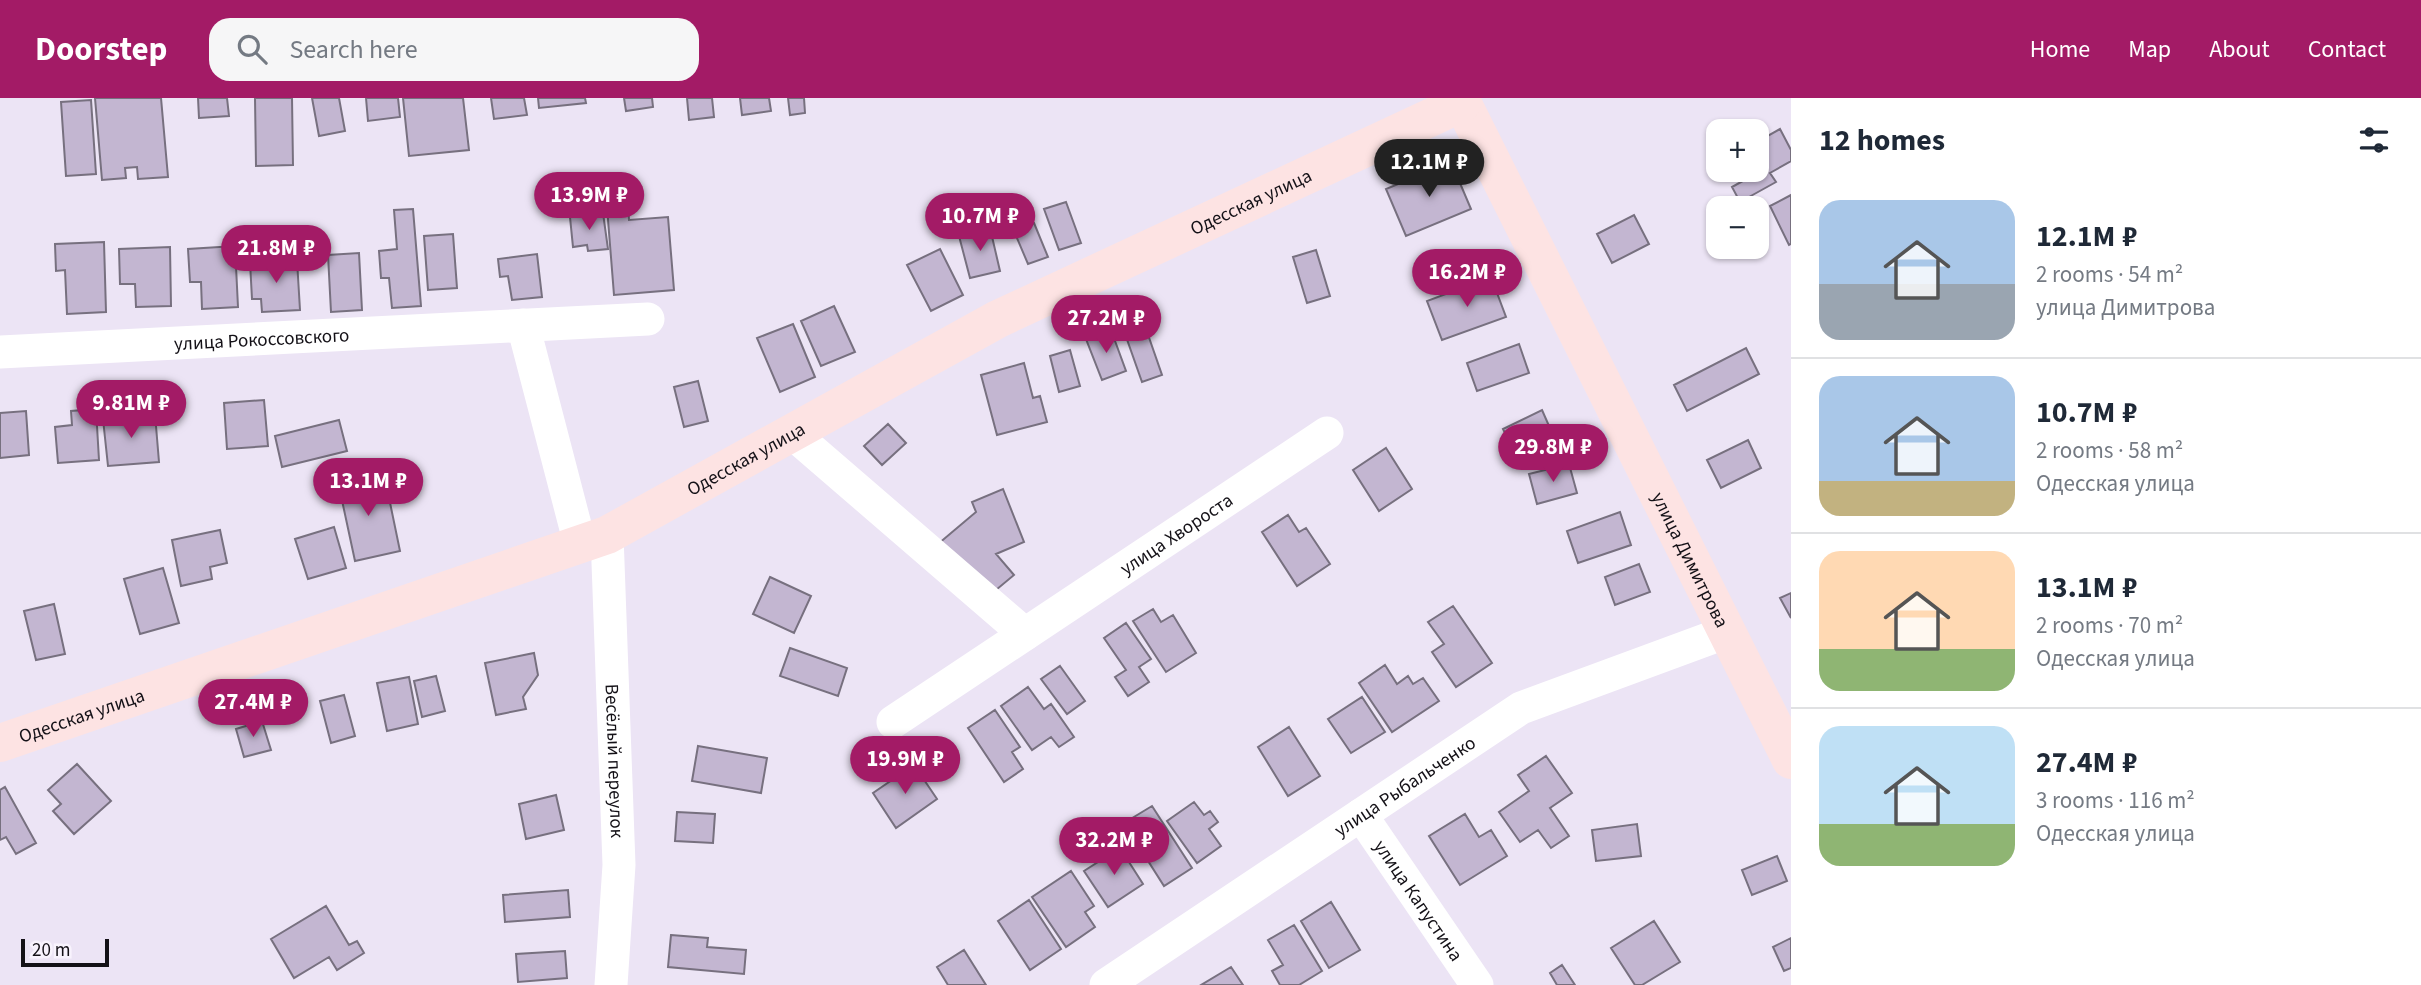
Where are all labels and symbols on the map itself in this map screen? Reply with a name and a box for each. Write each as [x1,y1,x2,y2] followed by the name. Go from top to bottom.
[1364,140,1494,199] pin: 12.1M ₽
[1186,163,1317,243] street label: Одесская улица
[524,172,654,232] pin: 13.9M ₽
[915,194,1045,253] pin: 10.7M ₽
[211,226,341,285] pin: 21.8M ₽
[1402,250,1532,309] pin: 16.2M ₽
[1041,296,1171,355] pin: 27.2M ₽
[173,322,350,358] street label: улица Рокоссовского
[66,380,196,440] pin: 9.81M ₽
[682,416,810,503] street label: Одесская улица
[1488,424,1618,484] pin: 29.8M ₽
[303,458,433,518] pin: 13.1M ₽
[1115,487,1239,582] street label: улица Хвороста
[1644,488,1735,633] street label: улица Димитрова
[188,680,318,739] pin: 27.4M ₽
[15,682,148,751] street label: Одесская улица
[597,683,630,839] street label: Весёлый переулок
[1329,730,1482,844] street label: улица Рыбальченко
[840,736,970,796] pin: 19.9M ₽
[1049,818,1179,877] pin: 32.2M ₽
[1367,835,1469,967] street label: улица Капустина
[21,936,108,968] scale bar

